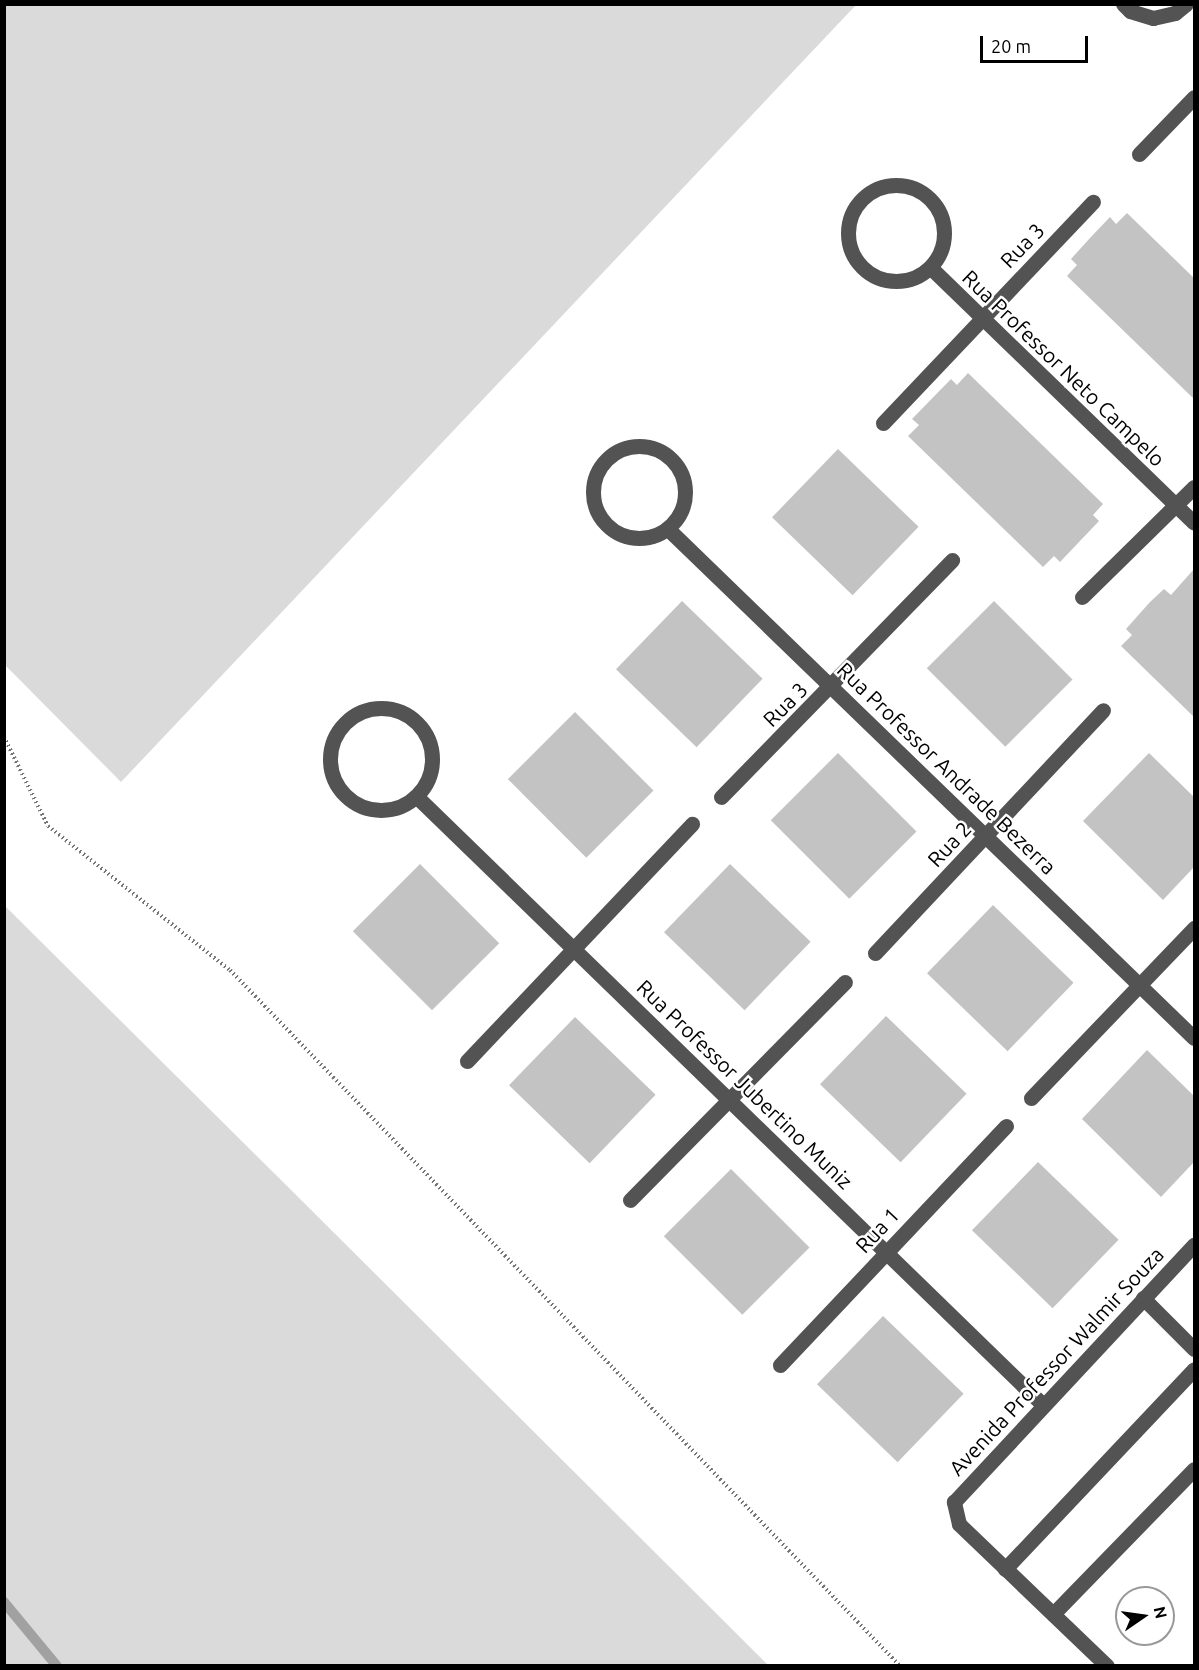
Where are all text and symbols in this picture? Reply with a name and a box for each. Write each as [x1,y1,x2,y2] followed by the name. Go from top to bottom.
[983,24,1091,62] scale bar
[991,36,1031,56] text: 20 m
[995,217,1049,273] street label: Rua 3
[958,265,1170,471] street label: Rua Professor Neto Campelo
[832,657,1062,879] street label: Rua Professor Andrade Bezerra
[758,677,812,731] street label: Rua 3
[922,816,976,872] street label: Rua 2
[632,974,858,1194] street label: Rua Professor Jubertino Muniz
[850,1202,904,1258] street label: Rua 1
[944,1242,1168,1480] street label: Avenida Professor Walmir Souza
[1115,1586,1175,1646] north arrow
[1150,1605,1171,1620] text: N

